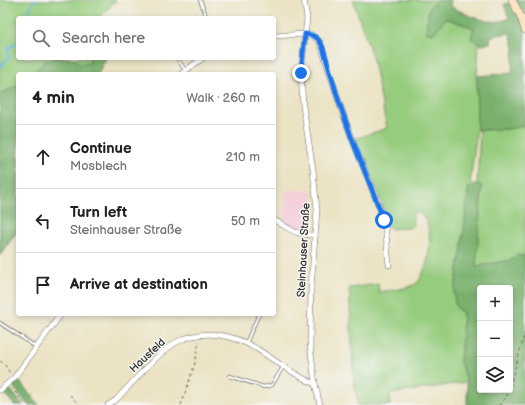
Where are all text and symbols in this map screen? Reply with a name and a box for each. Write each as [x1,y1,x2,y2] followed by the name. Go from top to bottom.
[16,16,276,60] search box
[30,27,52,49] icon: search
[62,29,145,48] text: Search here
[292,64,310,82] route end
[32,88,75,108] text: 4 min
[186,90,260,106] text: Walk · 260 m
[70,139,132,158] text: Continue
[32,146,54,168] icon: ahead
[226,149,260,165] text: 210 m
[70,158,127,174] text: Mosblech
[295,202,312,298] street label: Steinhauser Straße
[70,203,127,222] text: Turn left
[32,210,54,232] icon: left
[375,211,393,229] route start
[231,213,260,229] text: 50 m
[70,222,182,238] text: Steinhauser Straße
[32,274,54,296] icon: arrive
[70,275,208,294] text: Arrive at destination
[477,285,513,393] map controls
[477,285,513,321] button: +
[477,321,513,357] button: −
[127,336,168,375] street label: Hausfeld
[477,357,513,393] button: layers

